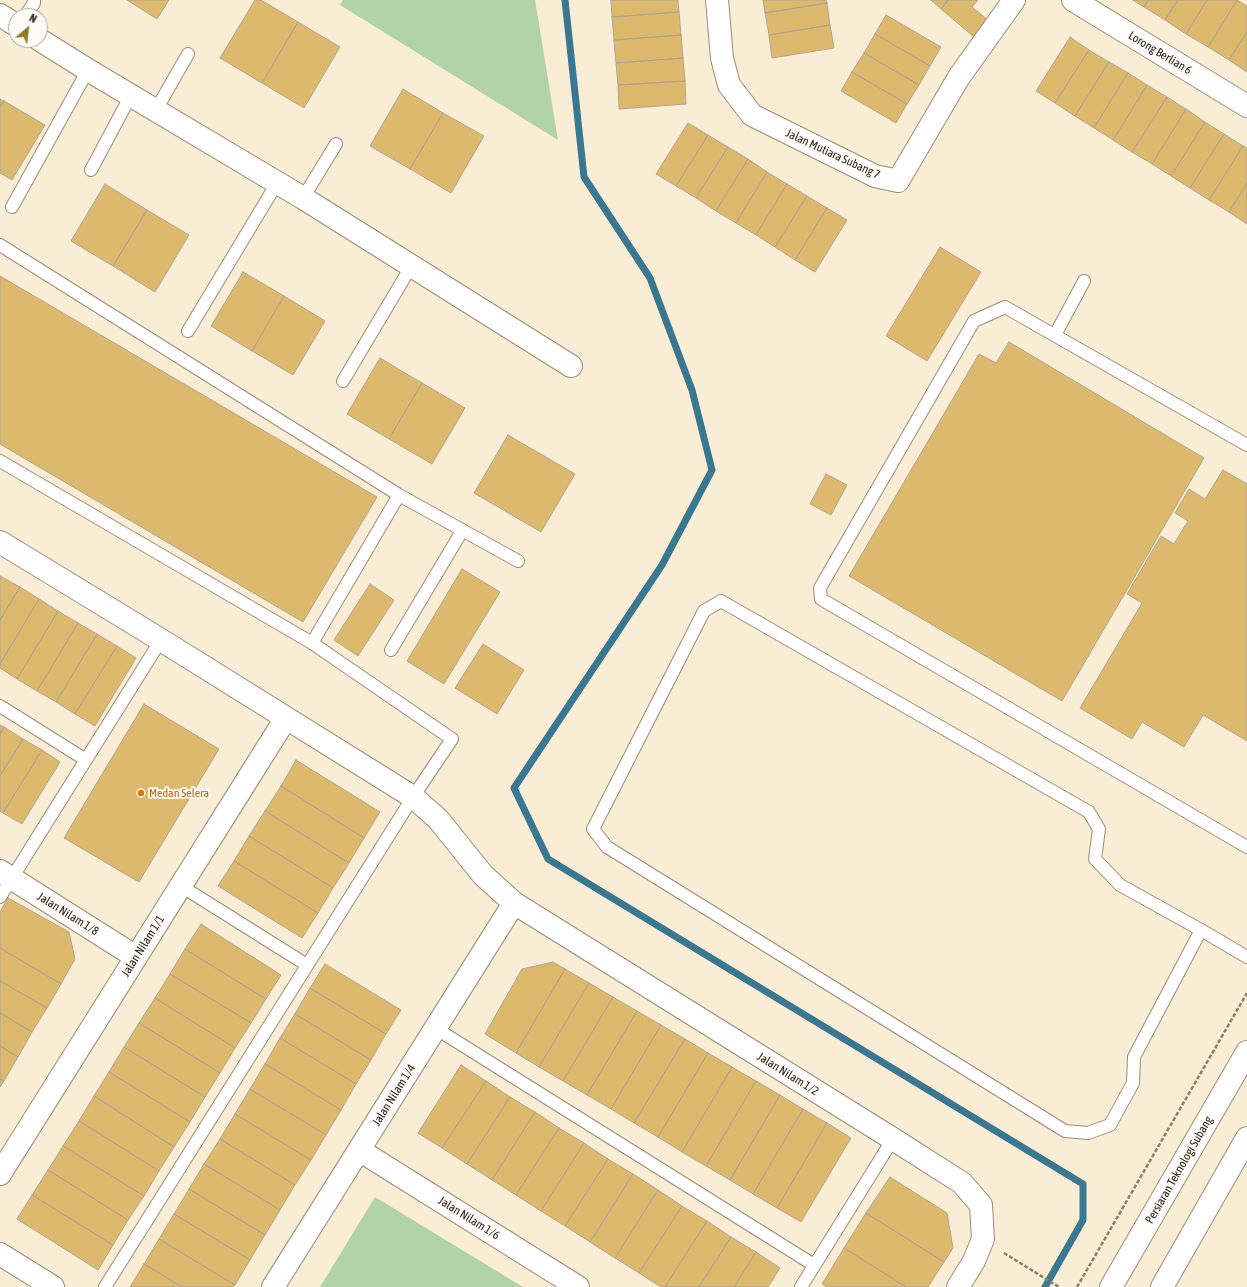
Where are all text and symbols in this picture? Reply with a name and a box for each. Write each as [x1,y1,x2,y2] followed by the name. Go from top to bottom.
[8,8,48,48] north arrow
[27,11,39,25] text: N
[1126,28,1194,78] street label: Lorong Berlian 6
[784,126,882,182] street label: Jalan Mutiara Subang 7
[149,786,209,800] place label: Medan Selera
[136,788,146,798] marker: Medan Selera
[35,889,101,939] street label: Jalan Nilam 1/8
[118,913,168,979] street label: Jalan Nilam 1/1
[755,1049,821,1099] street label: Jalan Nilam 1/2
[369,1062,419,1128] street label: Jalan Nilam 1/4
[1142,1114,1216,1226] street label: Persiaran Teknologi Subang
[436,1193,502,1243] street label: Jalan Nilam 1/6

